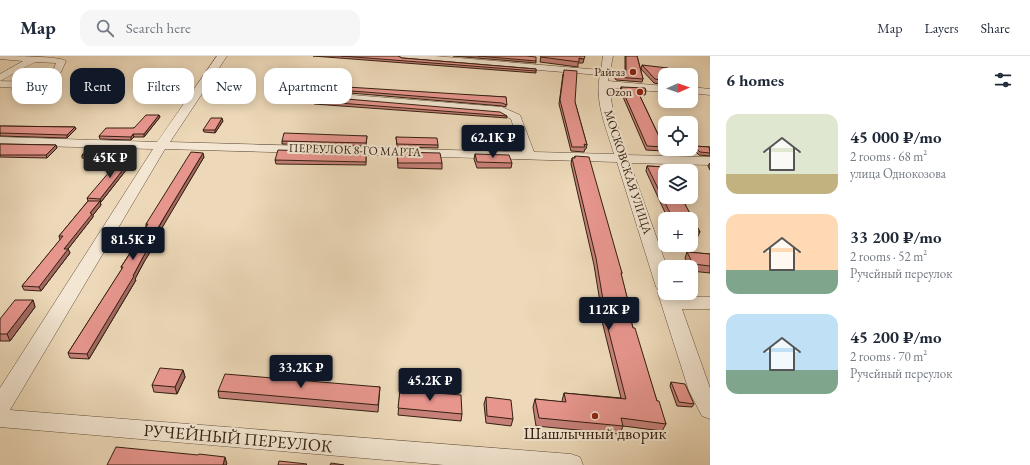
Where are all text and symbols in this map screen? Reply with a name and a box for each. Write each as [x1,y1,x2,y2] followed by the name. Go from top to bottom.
[80,10,360,46] search box
[20,15,56,40] text: Map
[94,17,116,39] icon: search
[126,18,191,37] text: Search here
[877,19,902,37] text: Map
[924,19,959,37] text: Layers
[981,19,1010,37] text: Share
[594,64,625,80] place label: Райгаз
[628,67,638,77] marker: Райгаз
[12,68,62,104] chip: Buy
[70,68,125,104] chip: Rent
[133,68,194,104] chip: Filters
[202,68,256,104] chip: New
[264,68,352,104] chip: Apartment
[658,68,698,108] north arrow
[658,68,698,300] map controls
[726,69,784,91] text: 6 homes
[992,69,1014,91] icon: filters
[606,84,633,100] place label: Ozon
[635,87,645,97] marker: Ozon
[600,108,656,237] street label: МОСКОВСКАЯ УЛИЦА
[658,116,698,156] button: locate
[456,125,530,159] pin: 62.1K ₽
[850,126,942,148] text: 45 000 ₽/mo
[471,129,515,146] text: 62.1K ₽
[758,130,806,178] icon: home
[288,140,422,160] street label: ПЕРЕУЛОК 8-ГО МАРТА
[82,145,138,179] pin: 45K ₽
[850,148,927,165] text: 2 rooms · 68 m²
[93,149,127,166] text: 45K ₽
[658,164,698,204] button: layers
[850,165,946,182] text: улица Однокозова
[658,212,698,252] button: +
[850,226,942,248] text: 33 200 ₽/mo
[96,227,170,261] pin: 81.5K ₽
[758,230,806,278] icon: home
[111,231,155,248] text: 81.5K ₽
[850,248,927,265] text: 2 rooms · 52 m²
[658,260,698,300] button: −
[850,265,953,282] text: Ручейный переулок
[576,297,642,331] pin: 112K ₽
[588,301,630,318] text: 112K ₽
[850,326,942,348] text: 45 200 ₽/mo
[758,330,806,378] icon: home
[850,348,927,365] text: 2 rooms · 70 m²
[264,355,338,389] pin: 33.2K ₽
[279,359,323,376] text: 33.2K ₽
[850,365,953,382] text: Ручейный переулок
[393,368,467,402] pin: 45.2K ₽
[408,372,452,389] text: 45.2K ₽
[590,411,600,421] marker: Шашлычный дворик
[143,419,334,457] street label: РУЧЕЙНЫЙ ПЕРЕУЛОК
[523,422,667,444] place label: Шашлычный дворик

